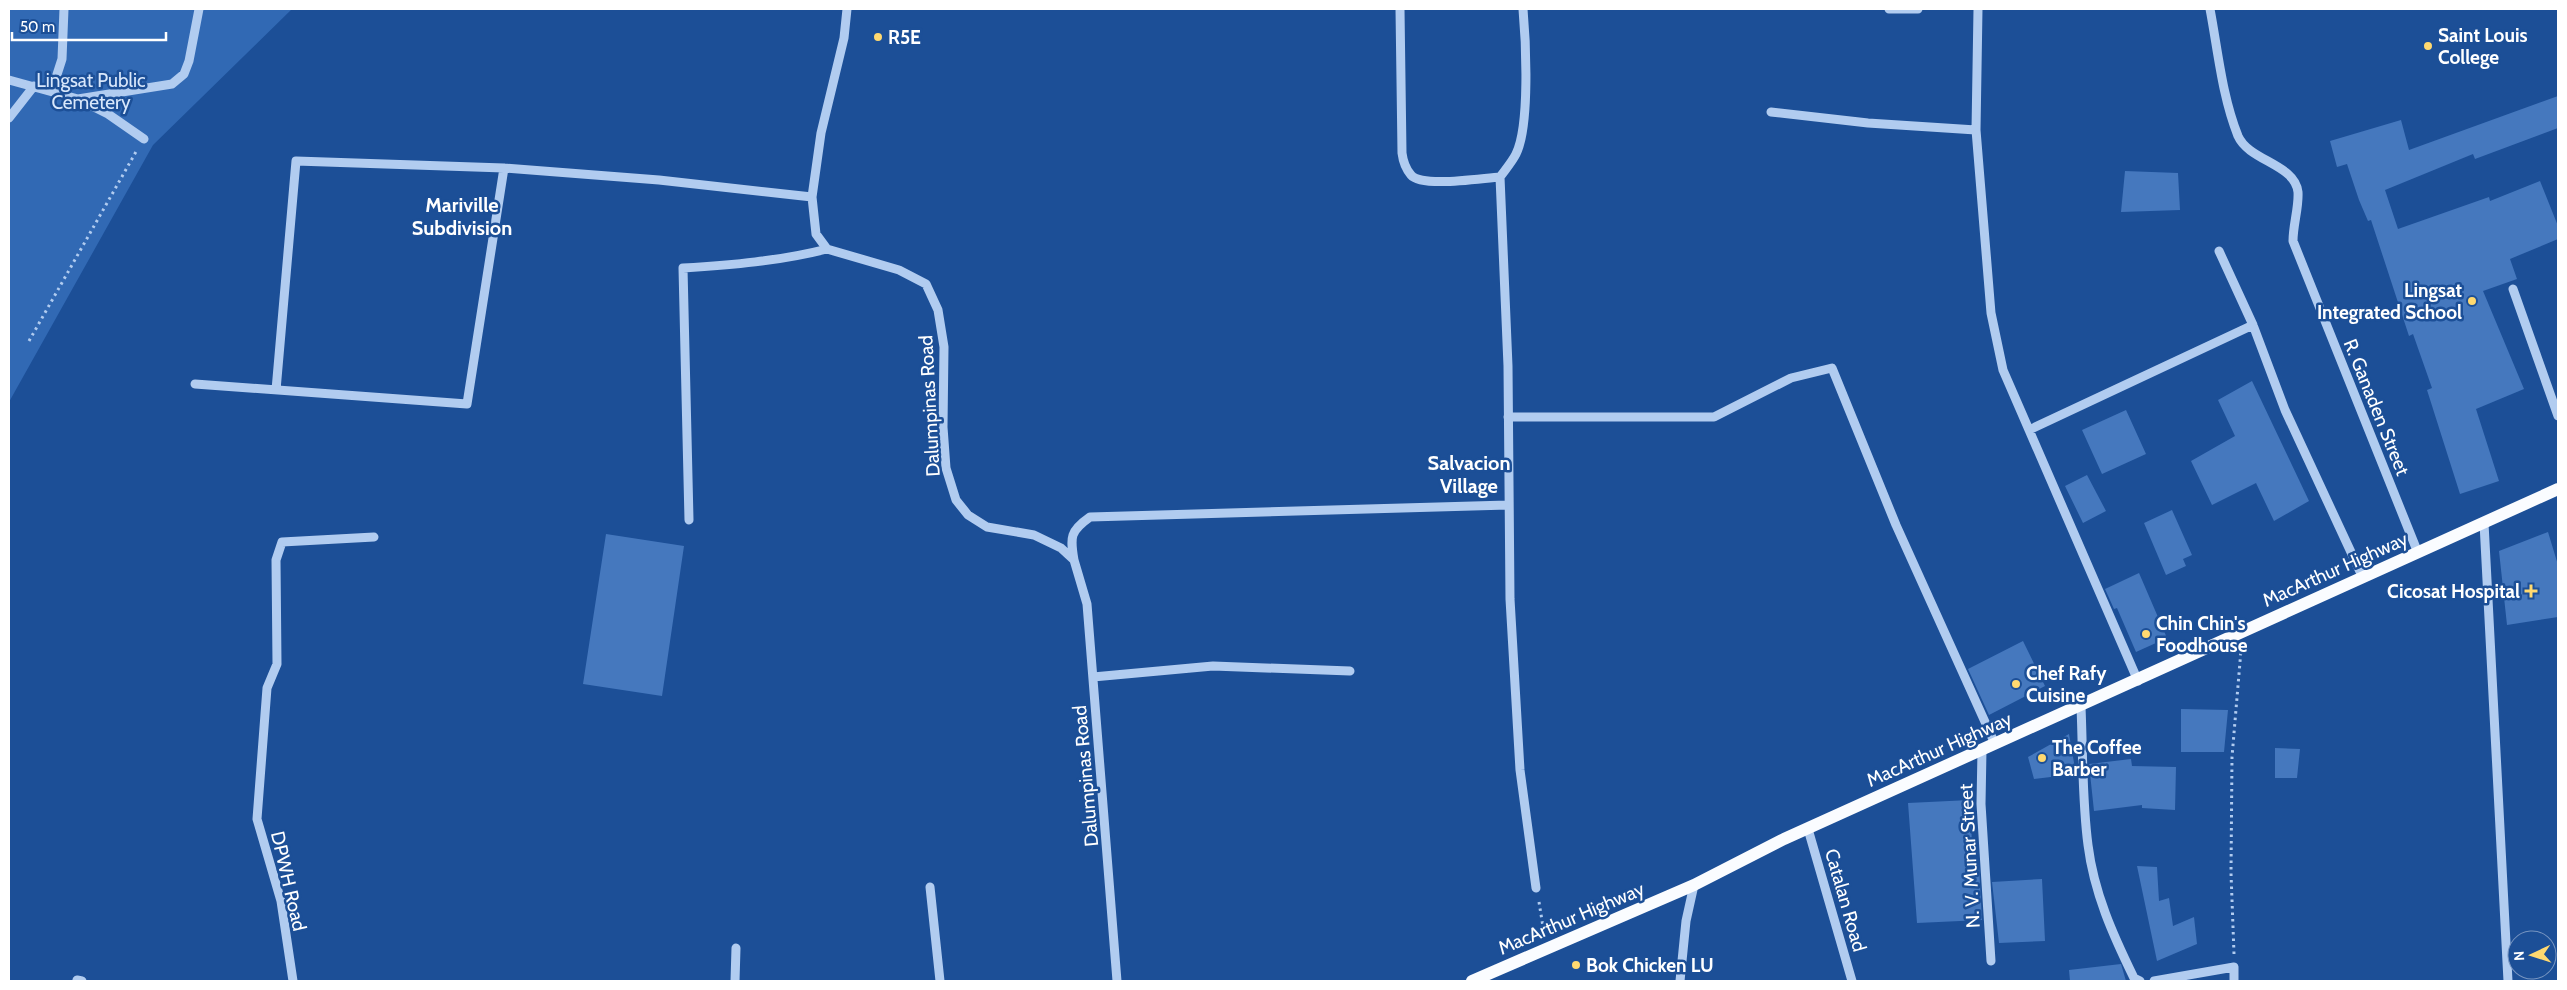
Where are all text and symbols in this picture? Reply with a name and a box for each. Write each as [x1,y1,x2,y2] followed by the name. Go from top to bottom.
[12,10,166,42] scale bar
[20,18,55,36] text: 50 m
[2438,24,2528,69] place label: Saint Louis College
[888,26,921,49] place label: R5E
[872,31,884,43] marker: R5E
[2422,40,2434,52] marker: Saint Louis College
[36,69,146,114] park label: Lingsat Public Cemetery
[412,193,512,240] district label: Mariville Subdivision
[2317,279,2462,324] place label: Lingsat Integrated School
[2466,295,2478,307] marker: Lingsat Integrated School
[914,335,945,477] street label: Dalumpinas Road
[2339,336,2415,479] street label: R. Ganaden Street
[1428,451,1510,498] district label: Salvacion Village
[2259,527,2412,612] street label: MacArthur Highway
[2387,580,2520,603] place label: Cicosat Hospital
[2524,584,2538,598] marker: Cicosat Hospital
[2156,612,2248,657] place label: Chin Chin's Foodhouse
[2140,628,2152,640] marker: Chin Chin's Foodhouse
[2026,662,2107,707] place label: Chef Rafy Cuisine
[2010,678,2022,690] marker: Chef Rafy Cuisine
[1068,704,1103,847] street label: Dalumpinas Road
[1863,707,2016,792] street label: MacArthur Highway
[2052,736,2142,781] place label: The Coffee Barber
[2036,752,2048,764] marker: The Coffee Barber
[1954,783,1985,929] street label: N. V. Munar Street
[266,829,311,933] street label: DPWH Road
[1820,846,1871,954] street label: Catalan Road
[1495,877,1648,960] street label: MacArthur Highway
[2507,930,2557,980] north arrow
[2510,950,2528,961] text: N
[1586,954,1714,977] place label: Bok Chicken LU
[1570,959,1582,971] marker: Bok Chicken LU

